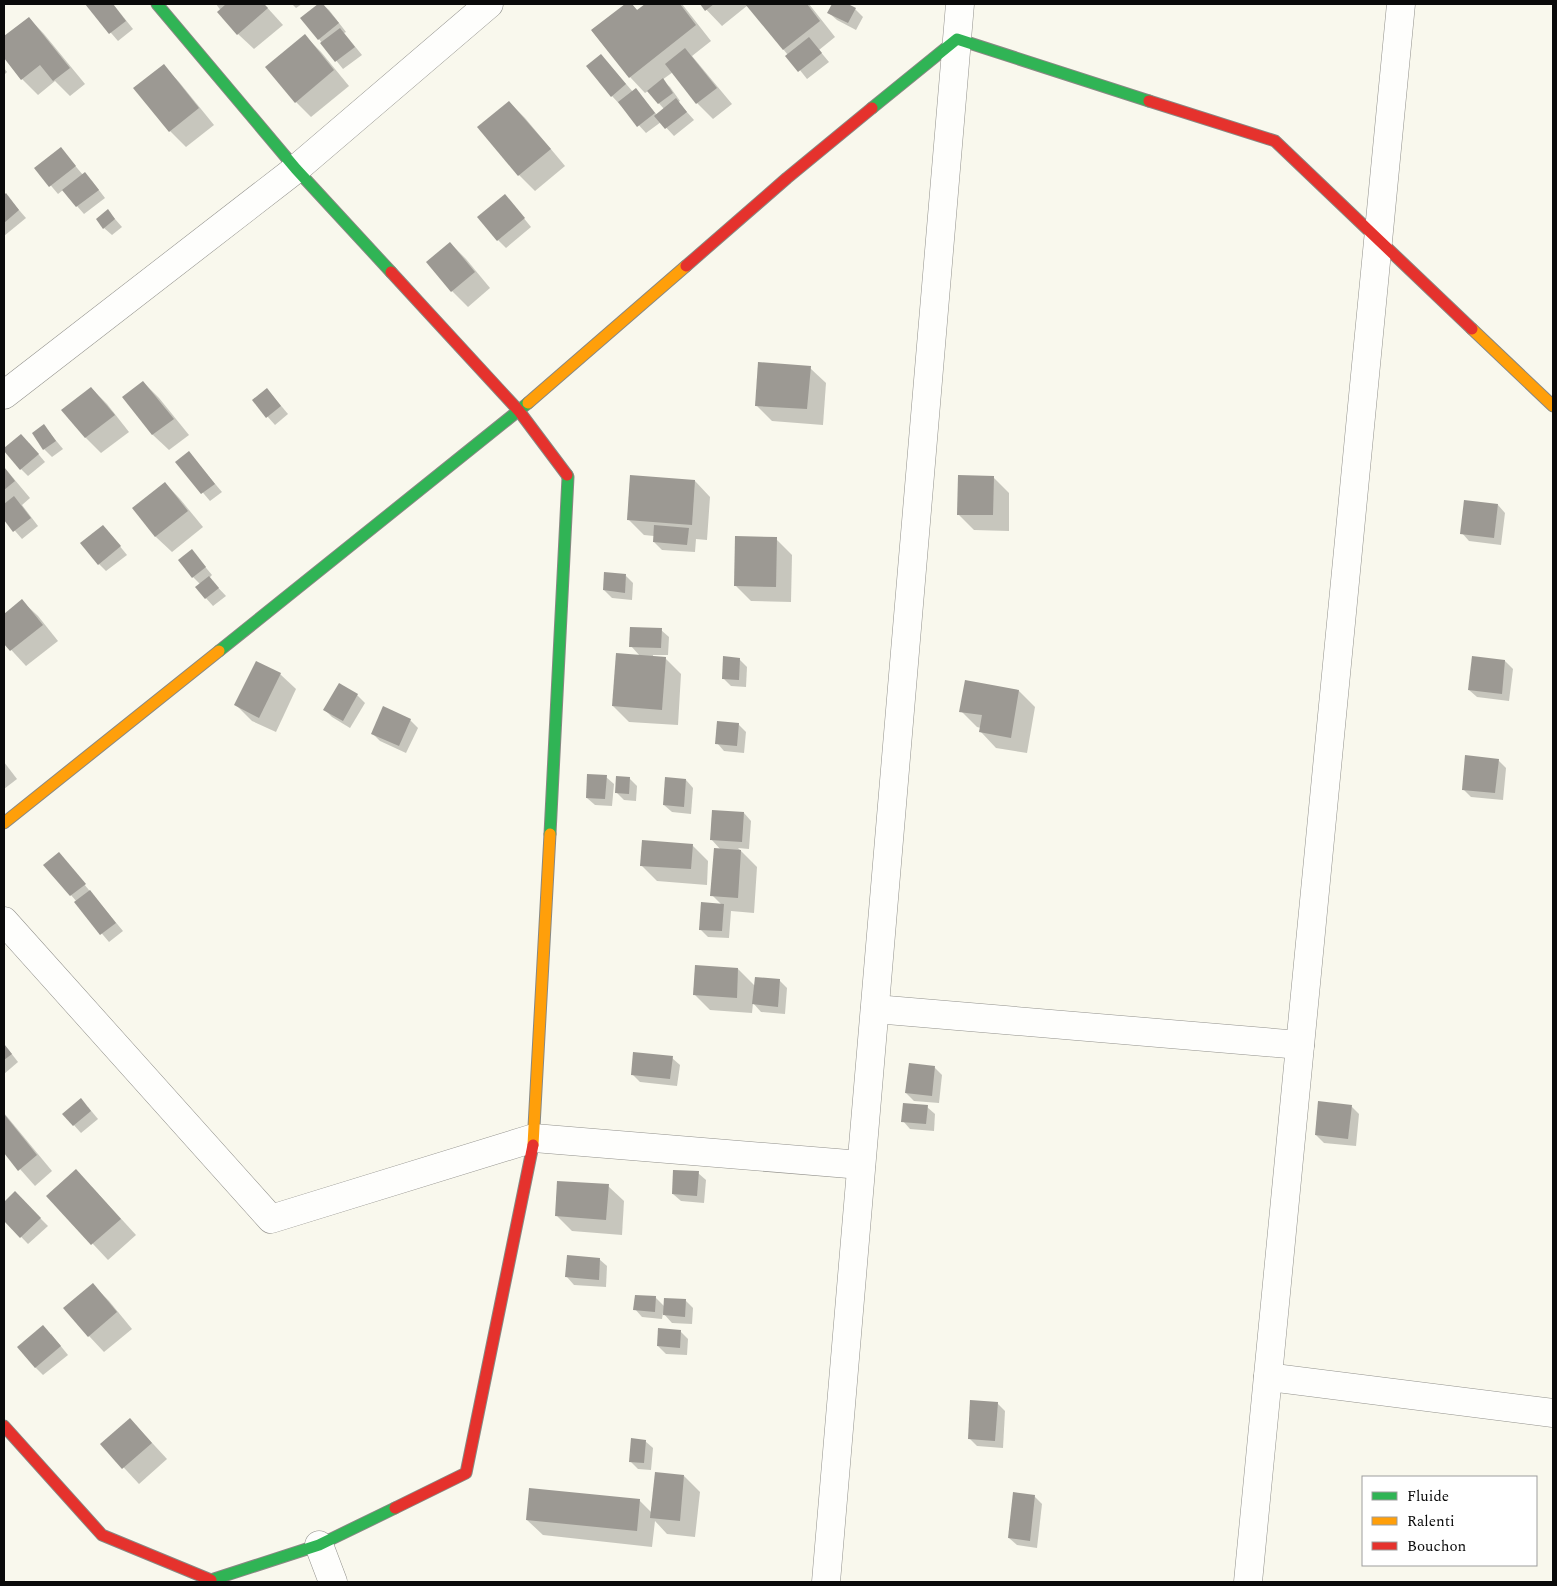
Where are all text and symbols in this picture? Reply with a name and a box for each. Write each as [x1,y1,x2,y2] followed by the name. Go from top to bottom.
[1362,1476,1537,1566] legend
[1407,1485,1449,1508] text: Fluide
[1407,1510,1455,1533] text: Ralenti
[1407,1535,1467,1558] text: Bouchon

